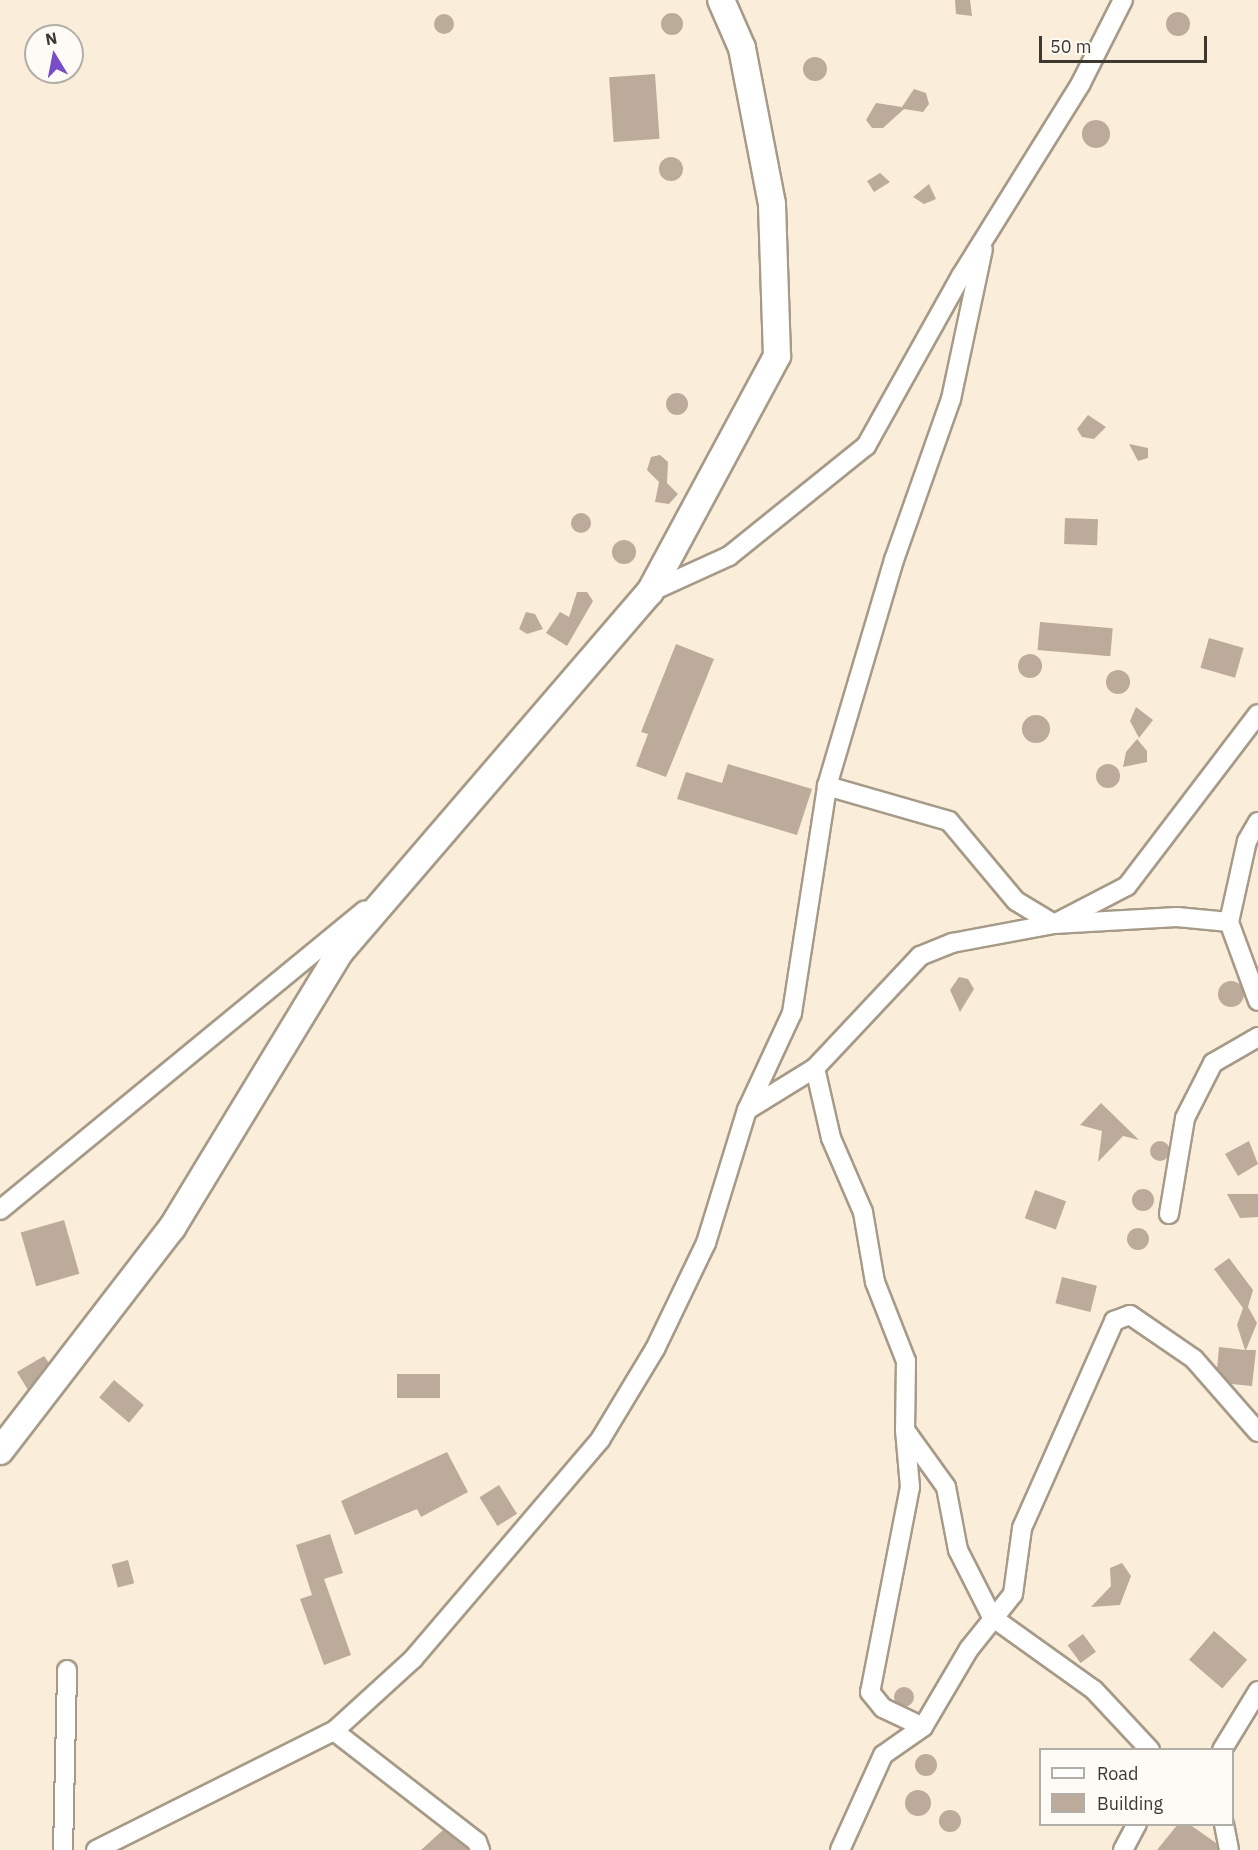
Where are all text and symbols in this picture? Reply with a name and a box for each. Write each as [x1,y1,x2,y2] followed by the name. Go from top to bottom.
[24,24,84,84] north arrow
[1042,24,1210,62] scale bar
[44,27,59,49] text: N
[1050,35,1092,58] text: 50 m
[1039,1748,1234,1826] legend
[1097,1762,1138,1785] text: Road
[1097,1792,1163,1815] text: Building

